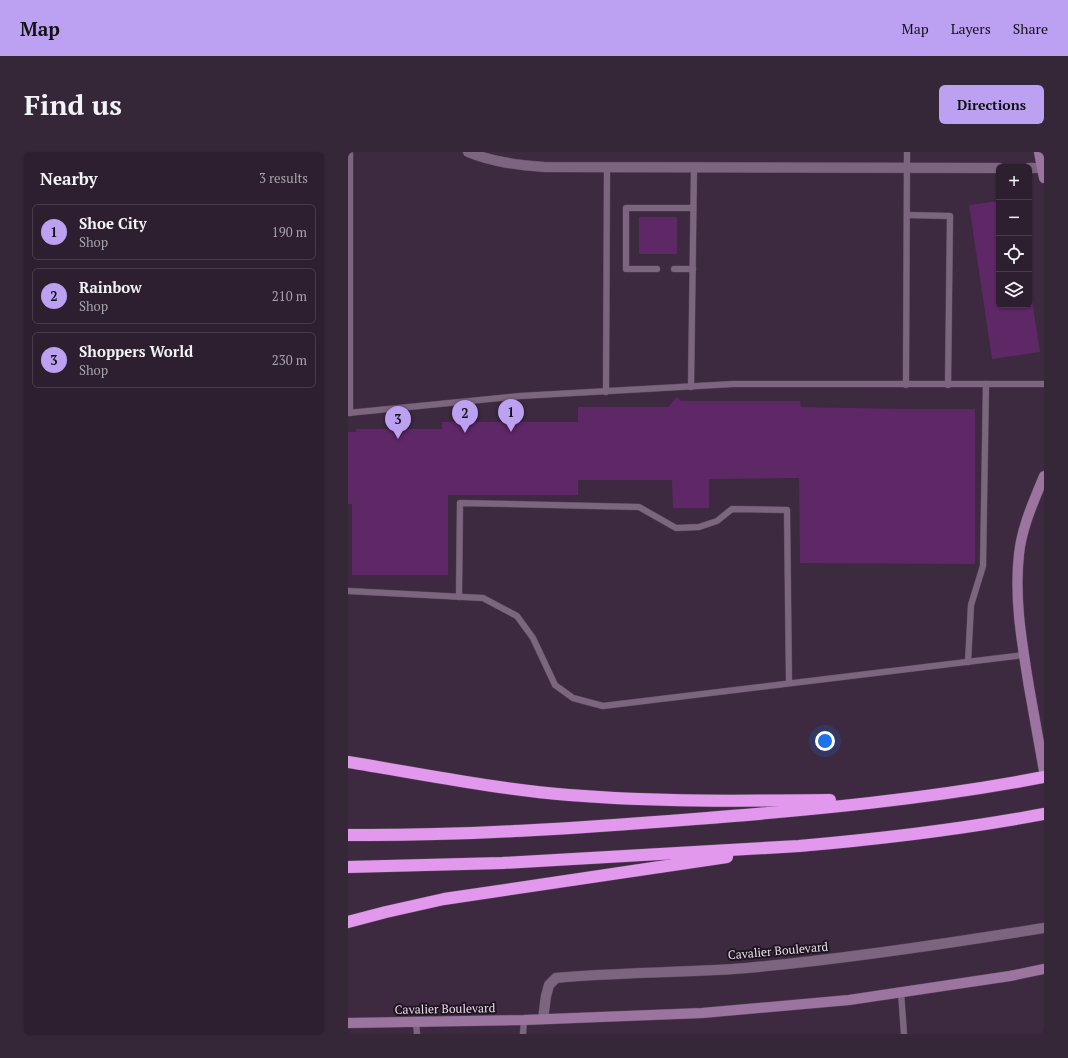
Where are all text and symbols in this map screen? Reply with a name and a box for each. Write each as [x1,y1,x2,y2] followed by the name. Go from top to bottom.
[20,16,60,41] text: Map
[902,19,929,38] text: Map
[951,19,991,38] text: Layers
[1013,19,1048,38] text: Share
[939,85,1044,124] button: Directions
[24,86,122,123] text: Find us
[996,164,1032,308] map controls
[996,164,1032,200] button: +
[40,167,98,190] text: Nearby
[259,169,308,187] text: 3 results
[996,200,1032,236] button: −
[79,213,147,233] text: Shoe City
[50,223,58,241] text: 1
[272,223,307,241] text: 190 m
[79,233,108,251] text: Shop
[996,236,1032,272] button: locate
[996,272,1032,308] button: layers
[79,277,142,297] text: Rainbow
[50,287,58,305] text: 2
[272,287,307,305] text: 210 m
[79,297,108,315] text: Shop
[79,341,193,361] text: Shoppers World
[50,351,58,369] text: 3
[272,351,307,369] text: 230 m
[79,361,108,379] text: Shop
[498,399,524,432] pin: 1
[452,400,478,433] pin: 2
[385,406,411,439] pin: 3
[815,731,835,751] your location
[727,939,829,962] street label: Cavalier Boulevard
[395,1000,496,1017] street label: Cavalier Boulevard

